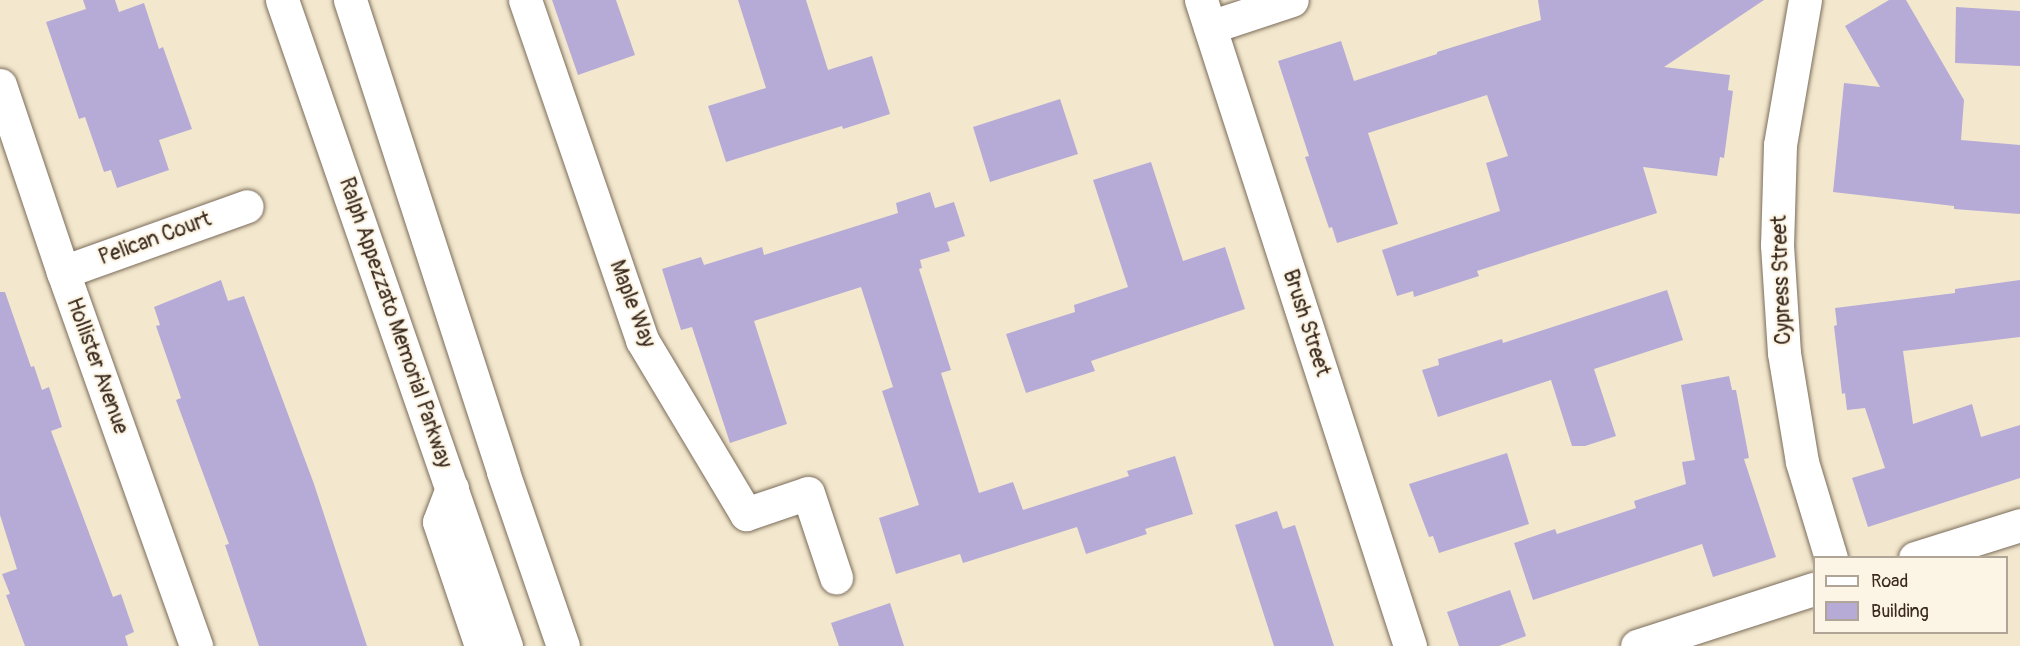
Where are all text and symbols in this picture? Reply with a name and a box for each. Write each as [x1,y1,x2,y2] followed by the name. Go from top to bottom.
[333,174,457,472] street label: Ralph Appezzato Memorial Parkway
[95,207,215,271] street label: Pelican Court
[1767,215,1797,345] street label: Cypress Street
[604,257,660,351] street label: Maple Way
[1277,266,1335,380] street label: Brush Street
[61,294,133,438] street label: Hollister Avenue
[1813,556,2008,634] legend
[1871,570,1908,593] text: Road
[1871,600,1929,623] text: Building

